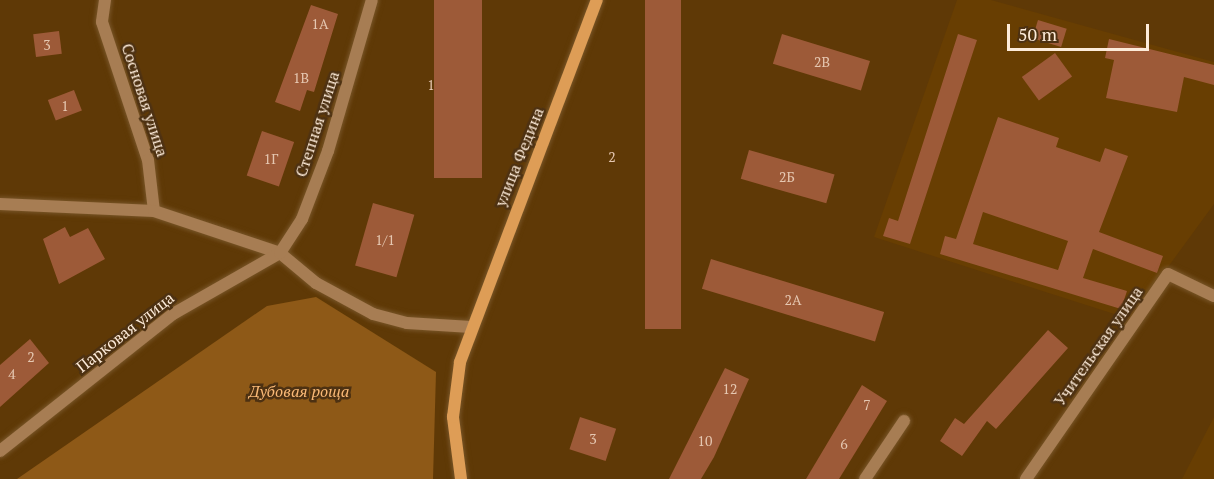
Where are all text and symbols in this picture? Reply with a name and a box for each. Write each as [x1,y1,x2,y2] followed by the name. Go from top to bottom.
[1010,12,1152,50] scale bar
[311,16,329,32] house number: 1А
[1018,22,1057,46] text: 50 m
[43,37,51,53] house number: 3
[118,41,172,159] street label: Сосновая улица
[814,54,830,70] house number: 2В
[291,69,343,179] street label: Степная улица
[293,70,309,86] house number: 1В
[427,77,435,93] house number: 1
[61,98,69,114] house number: 1
[490,105,548,209] street label: улица Федина
[608,149,616,165] house number: 2
[264,151,278,167] house number: 1Г
[779,169,795,185] house number: 2Б
[375,232,395,248] house number: 1/1
[1050,283,1146,409] street label: Учительская улица
[72,288,178,376] street label: Парковая улица
[784,292,802,308] house number: 2А
[27,349,35,365] house number: 2
[8,366,16,382] house number: 4
[249,381,349,401] park label: Дубовая роща
[723,381,737,397] house number: 12
[863,397,871,413] house number: 7
[589,431,597,447] house number: 3
[698,433,712,449] house number: 10
[840,436,848,452] house number: 6

